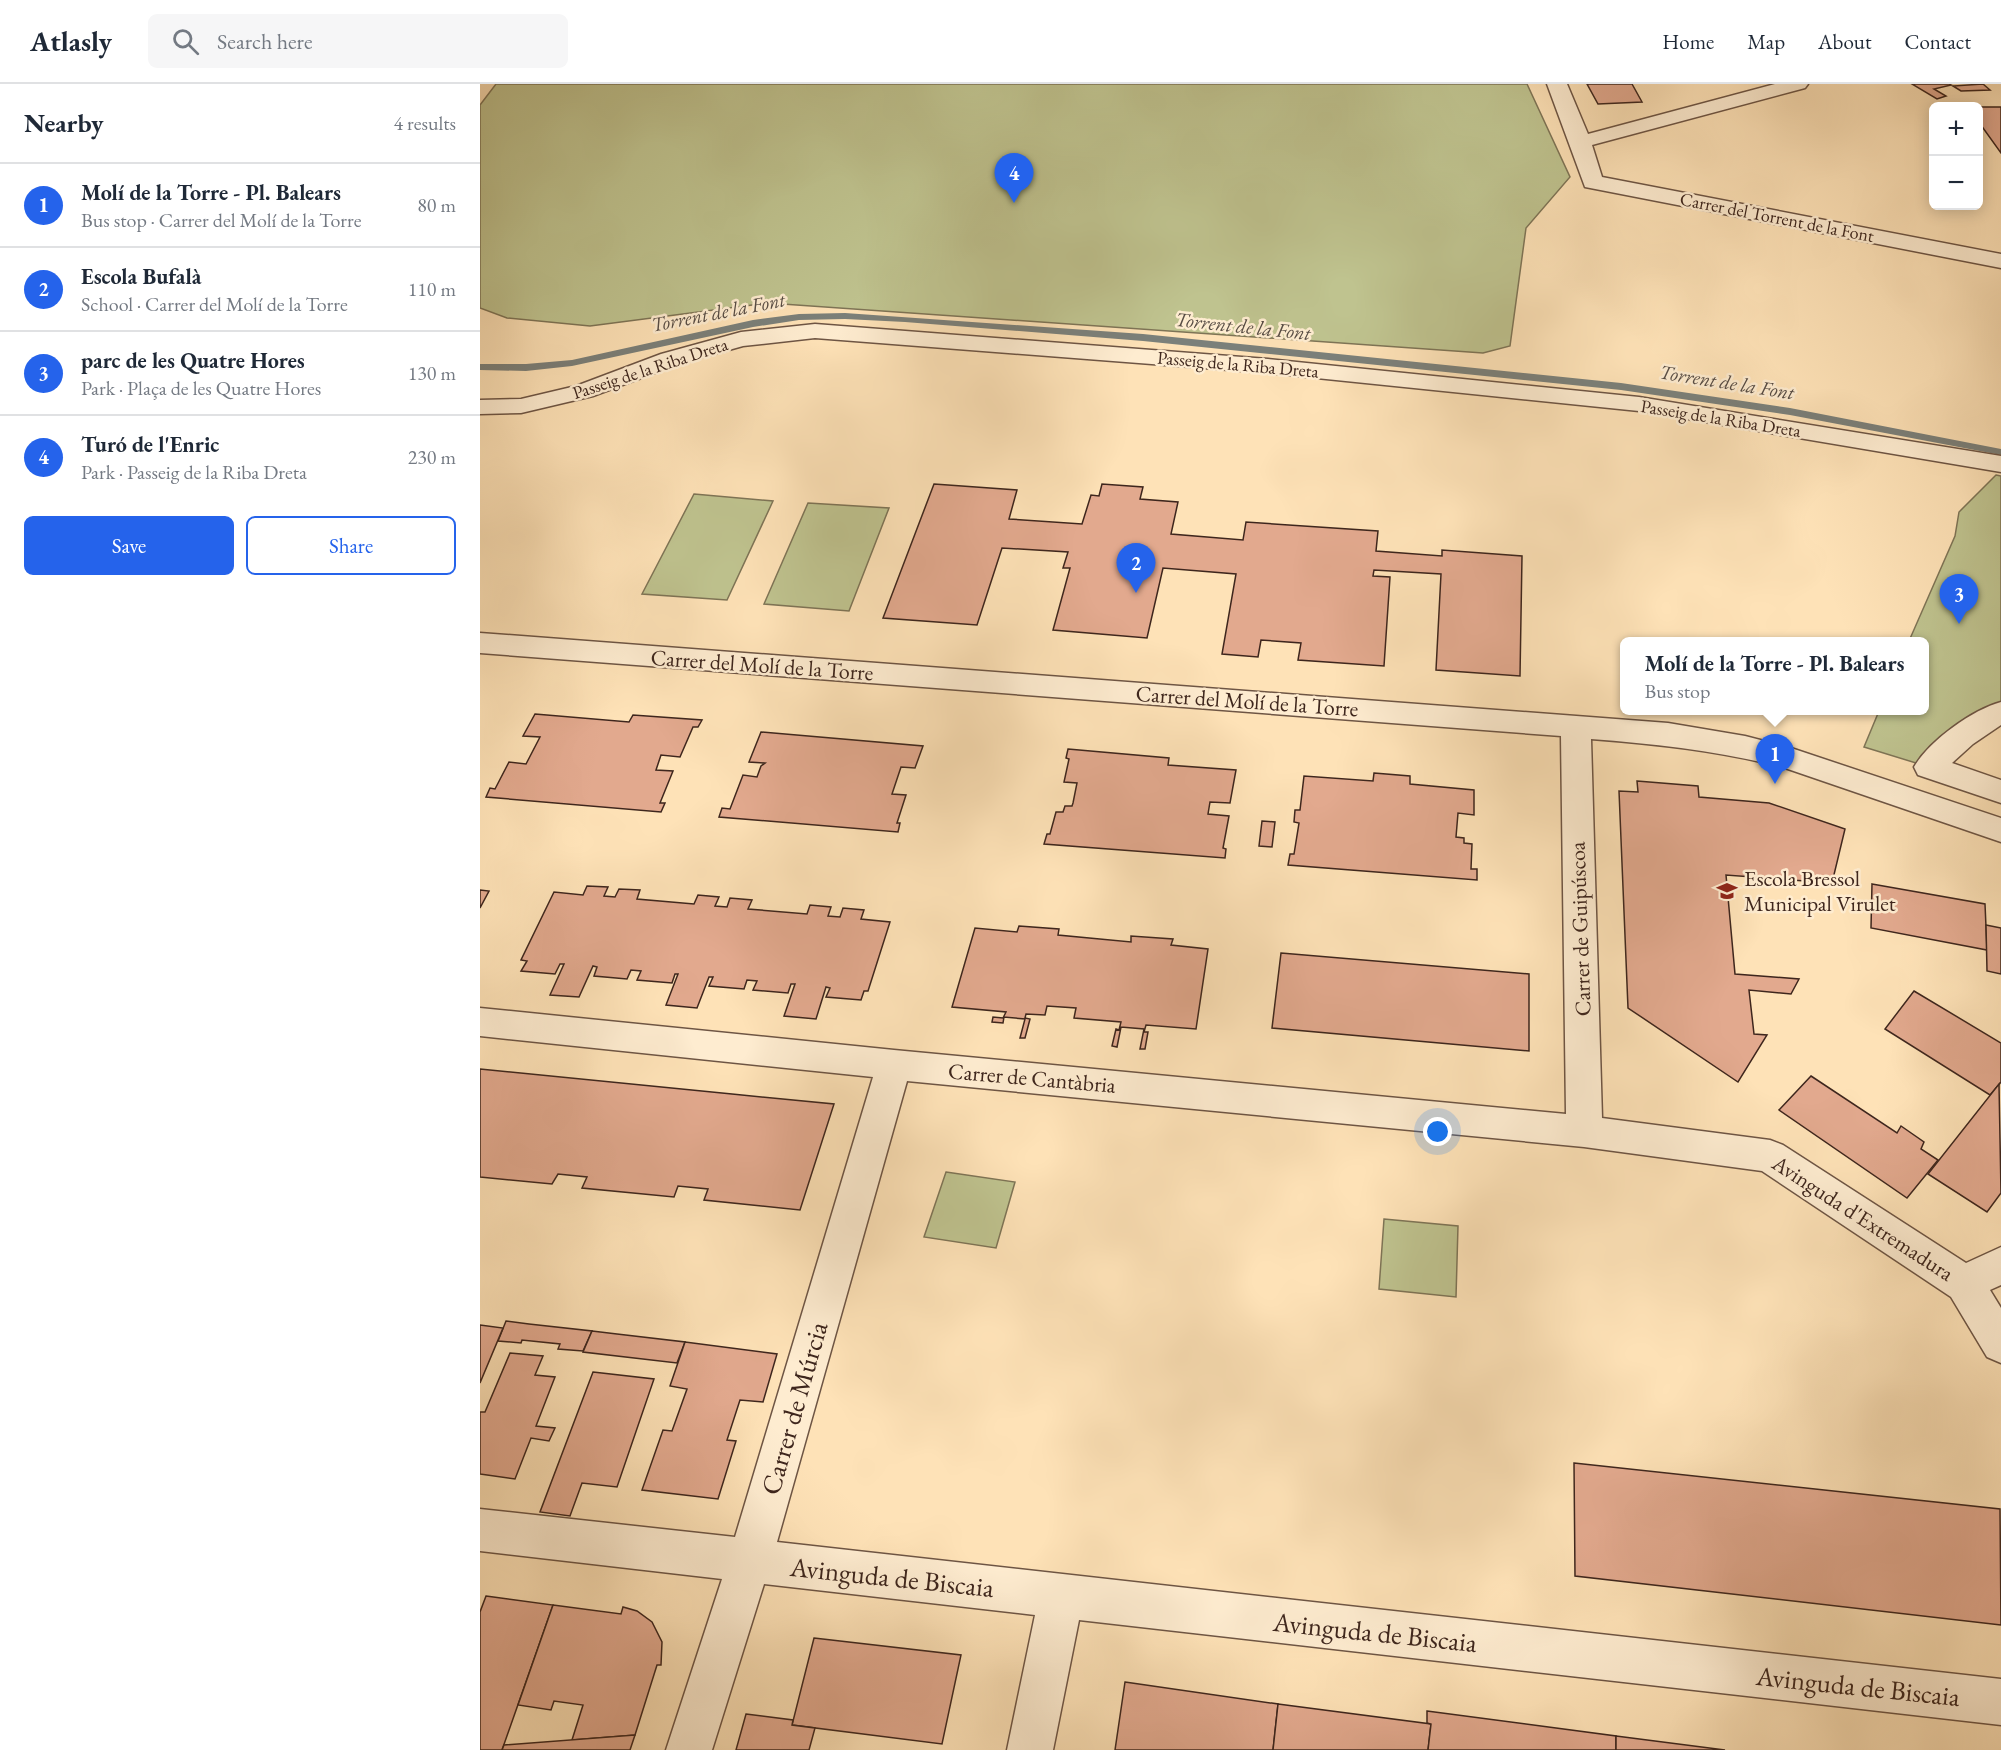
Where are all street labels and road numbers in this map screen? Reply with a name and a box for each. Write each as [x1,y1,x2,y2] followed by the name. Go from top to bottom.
[1678,187,1876,247] street label: Carrer del Torrent de la Font
[569,332,731,404] street label: Passeig de la Riba Dreta
[1156,345,1320,383] street label: Passeig de la Riba Dreta
[1639,394,1804,442] street label: Passeig de la Riba Dreta
[650,643,875,687] street label: Carrer del Molí de la Torre
[1135,679,1360,723] street label: Carrer del Molí de la Torre
[1562,841,1598,1017] street label: Carrer de Guipúscoa
[947,1056,1117,1100] street label: Carrer de Cantàbria
[1766,1148,1959,1288] street label: Avinguda d'Extremadura
[753,1317,835,1499] street label: Carrer de Múrcia
[787,1549,996,1605] street label: Avinguda de Biscaia
[1270,1604,1479,1660] street label: Avinguda de Biscaia
[1753,1658,1962,1714] street label: Avinguda de Biscaia

